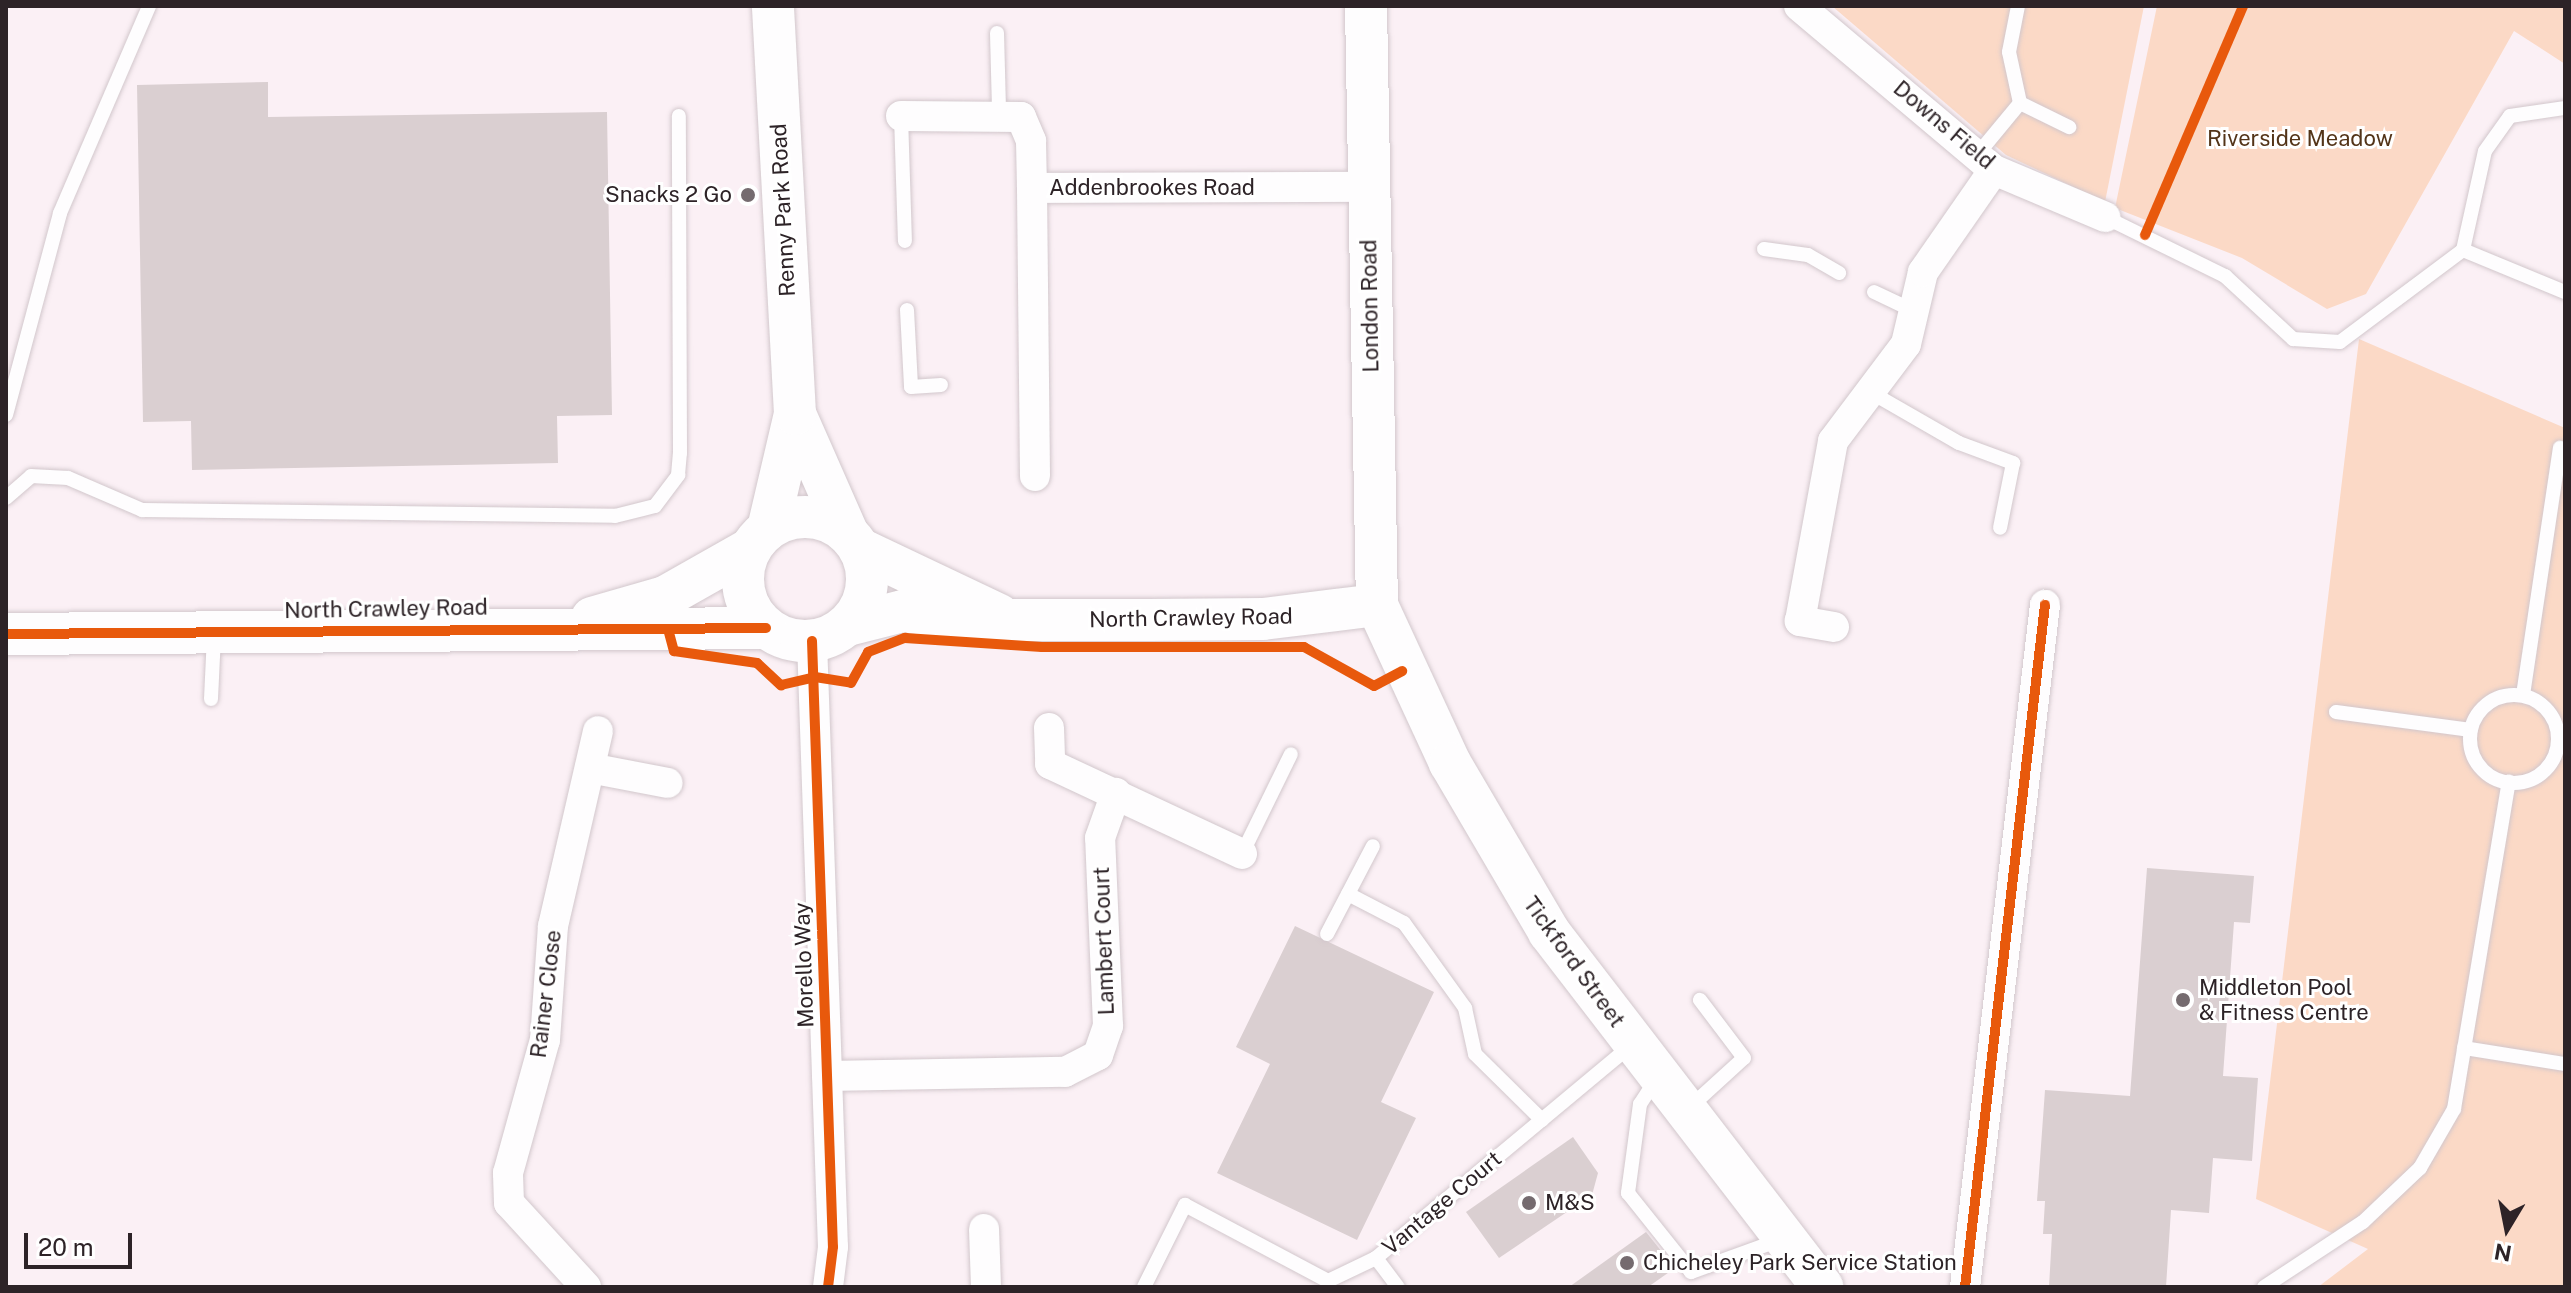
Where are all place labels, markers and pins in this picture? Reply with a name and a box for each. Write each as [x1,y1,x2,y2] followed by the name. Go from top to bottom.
[605,182,732,208] place label: Snacks 2 Go
[739,186,757,204] marker: Snacks 2 Go
[2199,974,2369,1026] place label: Middleton Pool & Fitness Centre
[2174,991,2192,1009] marker: Middleton Pool & Fitness Centre
[1545,1190,1595,1216] place label: M&S
[1520,1194,1538,1212] marker: M&S
[1643,1250,1957,1276] place label: Chicheley Park Service Station
[1618,1254,1636,1272] marker: Chicheley Park Service Station

